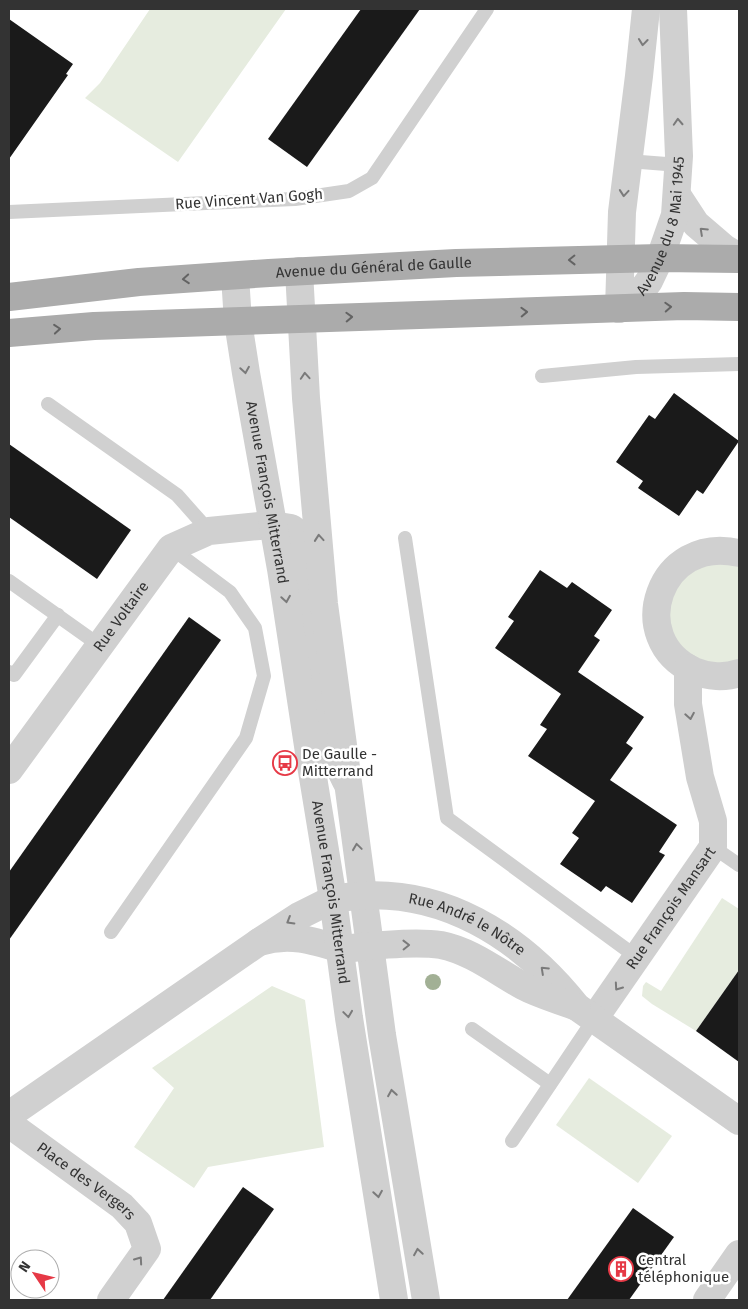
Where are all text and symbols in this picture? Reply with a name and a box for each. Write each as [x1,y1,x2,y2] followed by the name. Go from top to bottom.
[638,38,649,46] one-way arrow
[672,117,683,125] one-way arrow
[632,156,688,299] street label: Avenue du 8 Mai 1945
[175,185,323,213] street label: Rue Vincent Van Gogh
[619,190,630,198] one-way arrow
[700,228,709,237] one-way arrow
[275,254,472,282] street label: Avenue du Général de Gaulle
[567,255,575,266] one-way arrow
[182,273,190,284] one-way arrow
[664,301,672,312] one-way arrow
[520,306,528,317] one-way arrow
[346,312,354,322] one-way arrow
[54,324,62,335] one-way arrow
[240,366,250,375] one-way arrow
[299,372,310,380] one-way arrow
[242,399,292,585] street label: Avenue François Mitterrand
[313,534,324,542] one-way arrow
[89,578,153,655] street label: Rue Voltaire
[280,595,290,604] one-way arrow
[685,712,695,721] one-way arrow
[302,745,377,780] place label: De Gaulle - Mitterrand
[272,750,298,776] bus stop icon: De Gaulle - Mitterrand
[308,799,353,985] street label: Avenue François Mitterrand
[352,843,363,851] one-way arrow
[622,843,720,973] street label: Rue François Mansart
[407,889,529,959] street label: Rue André le Nôtre
[286,915,295,924] one-way arrow
[403,939,411,950] one-way arrow
[541,967,550,976] one-way arrow
[615,981,624,991] one-way arrow
[343,1010,353,1019] one-way arrow
[387,1088,397,1097] one-way arrow
[34,1138,139,1224] street label: Place des Vergers
[372,1190,382,1198] one-way arrow
[413,1248,423,1256] one-way arrow
[10,1249,60,1299] north arrow
[638,1251,729,1286] place label: Central téléphonique
[608,1256,634,1282] building icon: Central téléphonique
[133,1257,142,1266] one-way arrow
[15,1258,34,1276] text: N

